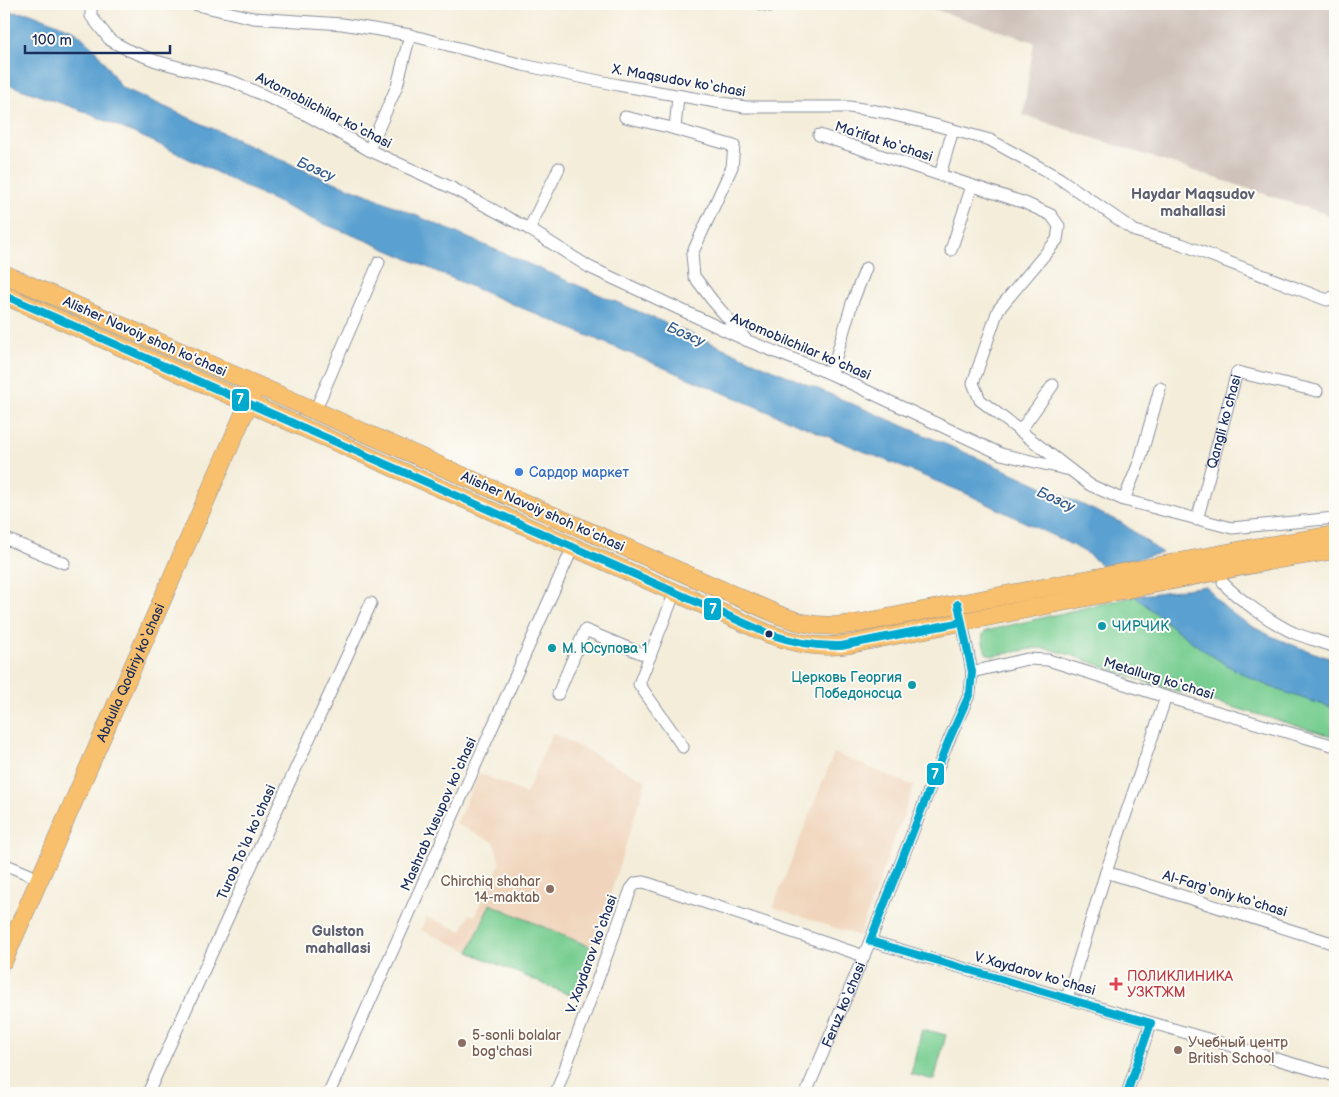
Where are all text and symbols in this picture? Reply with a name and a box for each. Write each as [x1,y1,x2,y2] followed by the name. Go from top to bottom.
[25,22,170,54] scale bar
[32,31,72,50] text: 100 m
[610,60,747,101] street label: X. Maqsudov ko‘chasi
[253,69,395,152] street label: Avtomobilchilar ko‘chasi
[833,118,935,165] street label: Maʼrifat ko‘chasi
[294,153,339,187] water label: Бозсу
[1131,185,1256,221] district label: Haydar Maqsudov mahallasi
[60,293,229,380] street label: Alisher Navoiy shoh koʻchasi
[728,309,873,384] street label: Avtomobilchilar ko‘chasi
[664,318,709,352] water label: Бозсу
[1203,373,1245,471] street label: Qangli ko‘chasi
[231,388,250,412] line badge: 7
[236,391,244,408] text: 7
[529,464,629,481] place label: Сардор маркет
[513,466,525,478] marker: Сардор маркет
[458,468,627,555] street label: Alisher Navoiy shoh koʻchasi
[1034,482,1079,517] water label: Бозсу
[703,597,722,621] line badge: 7
[93,601,169,745] street label: Abdulla Qodiriy ko‘chasi
[709,601,717,618] text: 7
[1112,618,1170,635] place label: ЧИРЧИК
[1096,620,1108,632] marker: ЧИРЧИК
[764,629,774,639] unlabelled marker
[562,640,647,657] place label: М. Юсупова 1
[546,642,558,654] marker: М. Юсупова 1
[1102,654,1216,703] street label: Metallurg ko‘chasi
[791,669,903,702] place label: Церковь Георгия Победоносца
[906,679,918,691] marker: Церковь Георгия Победоносца
[397,735,480,894] street label: Mashrab Yusupov ko‘chasi
[926,762,945,786] line badge: 7
[931,766,939,783] text: 7
[213,782,279,902] street label: Turob To‘la ko‘chasi
[1161,866,1289,920] street label: Al-Farg‘oniy ko‘chasi
[441,873,541,906] place label: Chirchiq shahar 14-maktab
[544,883,556,895] marker: Chirchiq shahar 14-maktab
[562,892,621,1016] street label: V. Xaydarov ko‘chasi
[305,922,371,958] district label: Gulston mahallasi
[972,948,1097,999] street label: V. Xaydarov ko‘chasi
[818,959,869,1050] street label: Feruz ko‘chasi
[1127,968,1234,1001] place label: ПОЛИКЛИНИКА УЗКТЖМ
[1109,977,1123,991] marker: ПОЛИКЛИНИКА УЗКТЖМ
[472,1027,562,1060] place label: 5-sonli bolalar bog'chasi
[1188,1034,1288,1067] place label: Учебный центр British School
[456,1037,468,1049] marker: 5-sonli bolalar bog'chasi
[1172,1044,1184,1056] marker: Учебный центр British School

